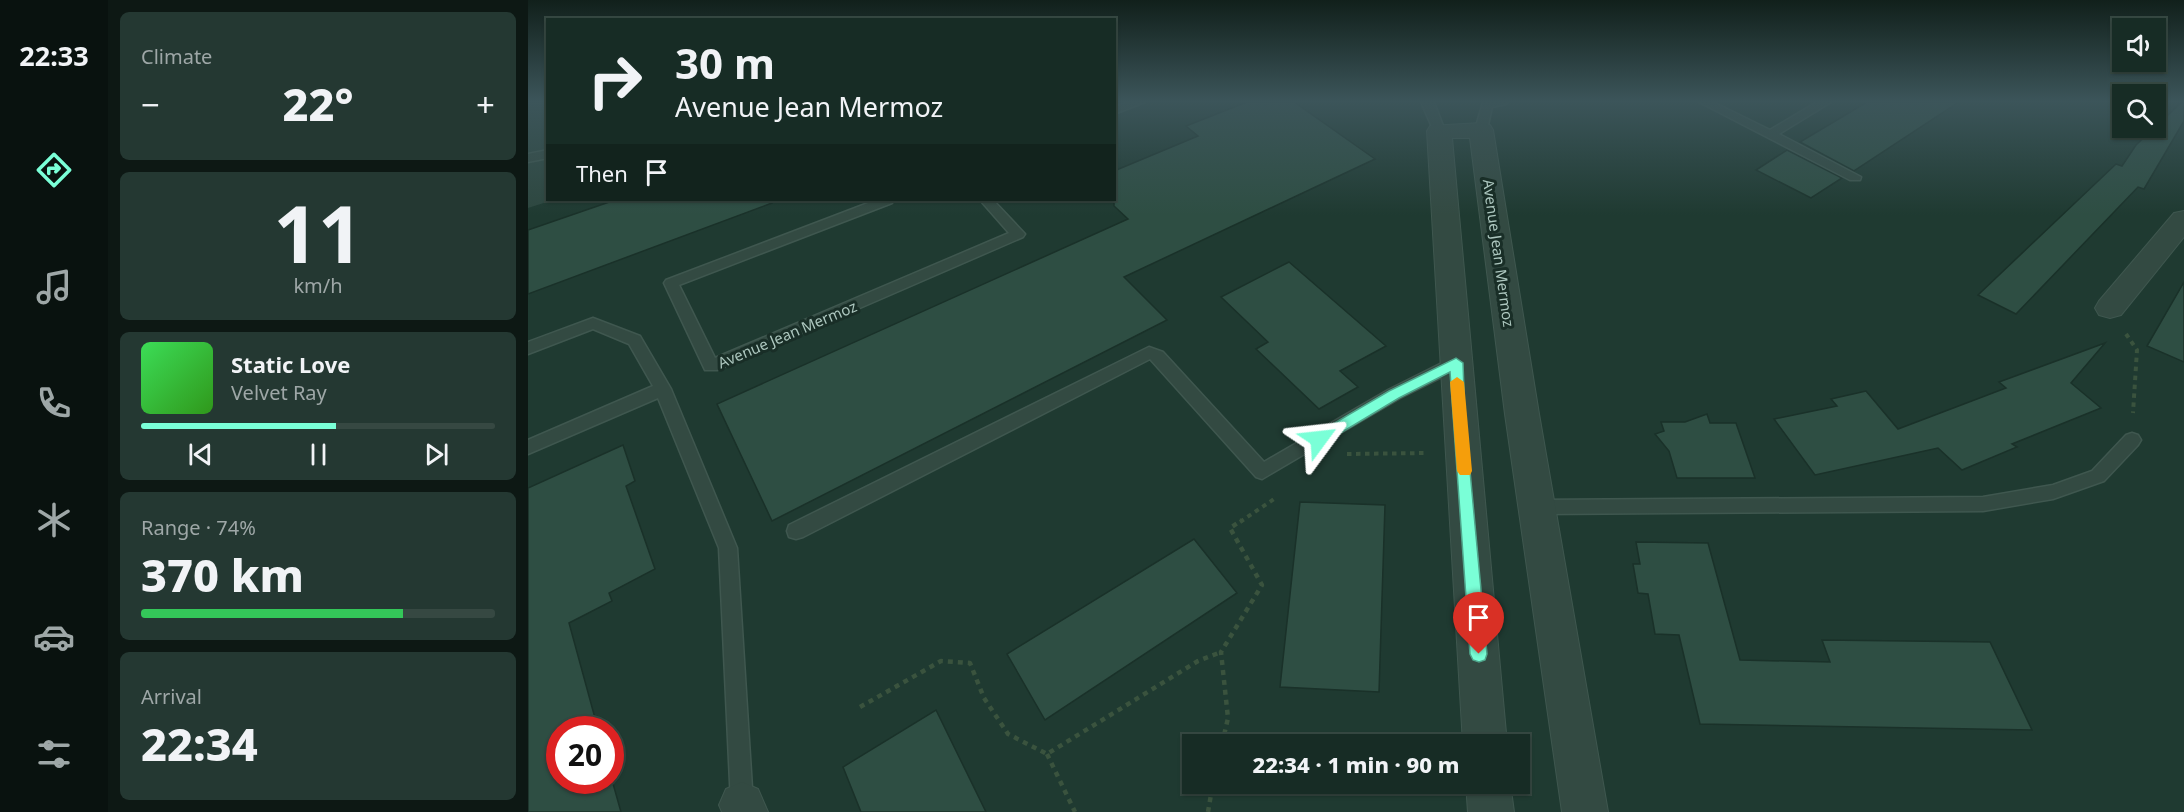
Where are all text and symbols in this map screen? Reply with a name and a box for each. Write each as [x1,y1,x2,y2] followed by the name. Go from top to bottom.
[2112,18,2166,138] map controls
[2112,18,2166,72] button: sound
[675,34,775,91] text: 30 m
[19,37,89,74] text: 22:33
[576,42,654,120] icon: right
[141,43,212,70] text: Climate
[282,73,354,134] text: 22°
[141,82,160,127] text: −
[476,82,495,127] text: +
[2112,84,2166,138] button: search
[675,88,943,125] text: Avenue Jean Mermoz
[33,149,75,191] icon: directions
[640,156,673,189] icon: arrive
[576,158,628,188] text: Then
[1479,178,1519,328] street label: Avenue Jean Mermoz
[273,180,363,286] text: 11
[33,266,75,308] icon: music
[293,272,343,299] text: km/h
[715,296,859,372] street label: Avenue Jean Mermoz
[231,349,350,379] text: Static Love
[231,379,327,406] text: Velvet Ray
[33,382,75,424] icon: phone
[1287,407,1351,471] position arrow
[184,438,217,471] icon: previous
[302,438,335,471] icon: pause
[420,438,453,471] icon: next
[33,499,75,541] icon: climate
[141,514,256,541] text: Range · 74%
[141,544,304,605] text: 370 km
[1453,592,1504,654] pin
[1462,601,1495,634] icon: arrive
[33,616,75,658] icon: car
[141,683,202,710] text: Arrival
[141,713,258,774] text: 22:34
[546,716,624,794] speed limit sign: 20
[33,733,75,775] icon: filters
[1253,749,1459,779] text: 22:34 · 1 min · 90 m

